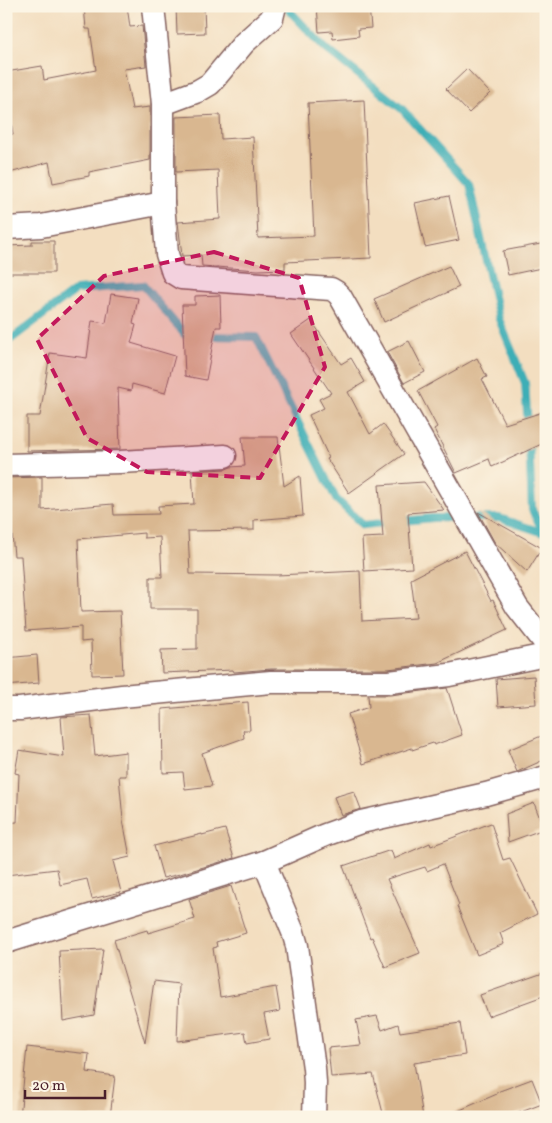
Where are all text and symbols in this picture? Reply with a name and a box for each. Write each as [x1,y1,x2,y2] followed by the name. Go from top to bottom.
[25,1068,105,1100] scale bar
[32,1076,65,1097] text: 20 m

